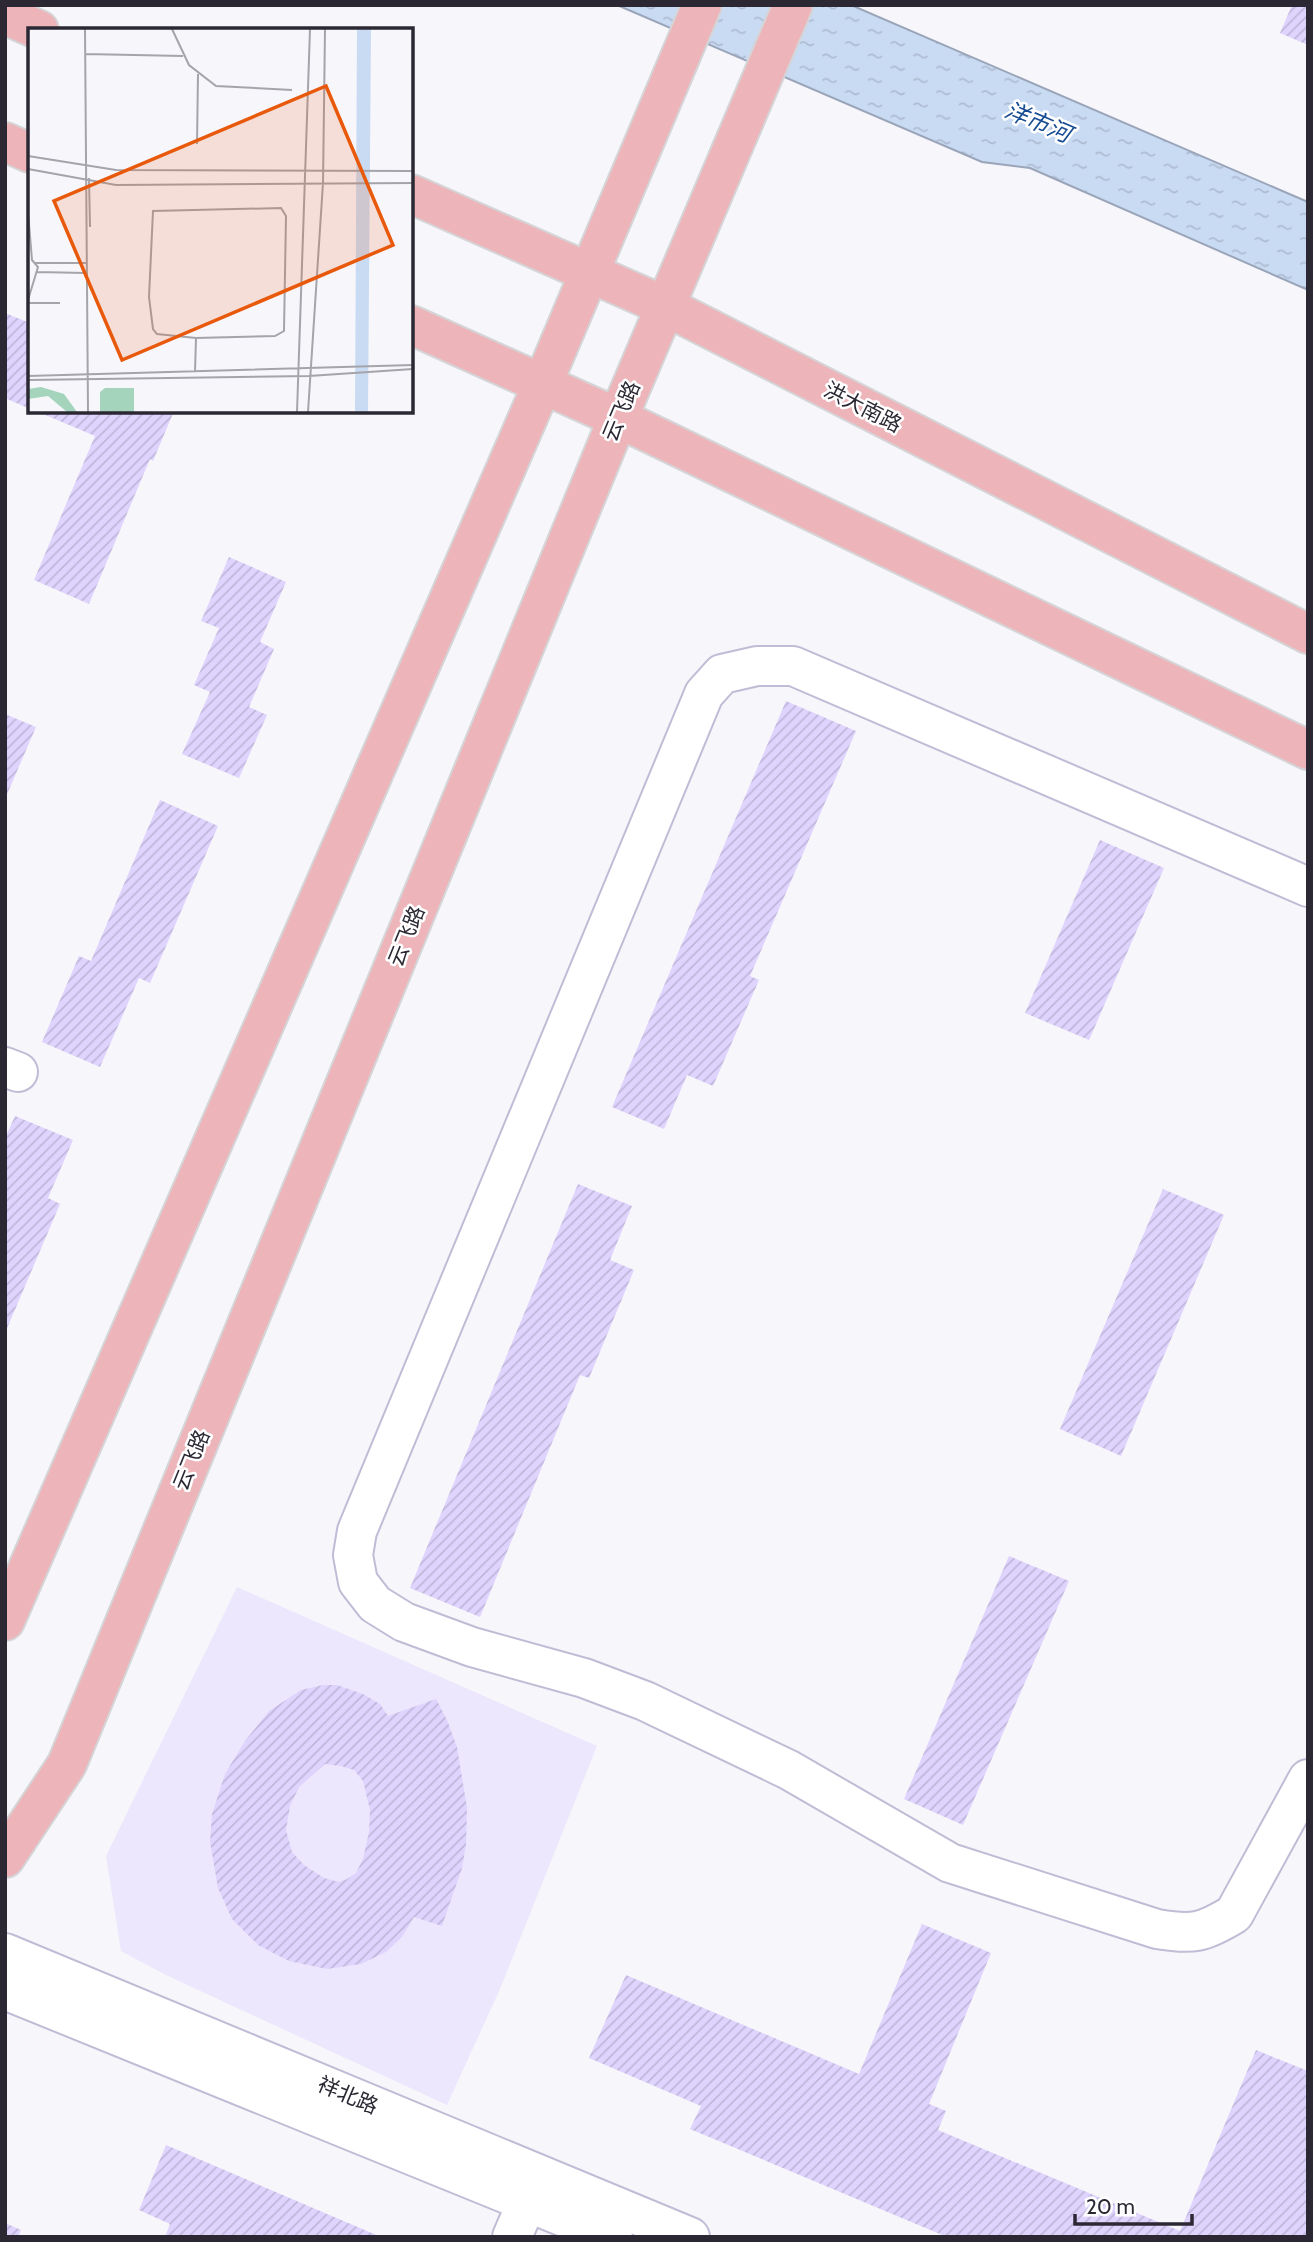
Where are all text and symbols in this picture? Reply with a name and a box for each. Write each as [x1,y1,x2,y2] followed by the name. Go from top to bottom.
[28,28,413,413] inset map
[1001,96,1079,150] water label: 洋市河
[597,377,645,445] street label: 云飞路
[820,377,906,437] street label: 洪大南路
[383,902,429,970] street label: 云飞路
[168,1426,214,1494] street label: 云飞路
[314,2071,382,2119] street label: 祥北路
[1075,2182,1192,2226] scale bar
[1086,2194,1135,2219] text: 20 m

